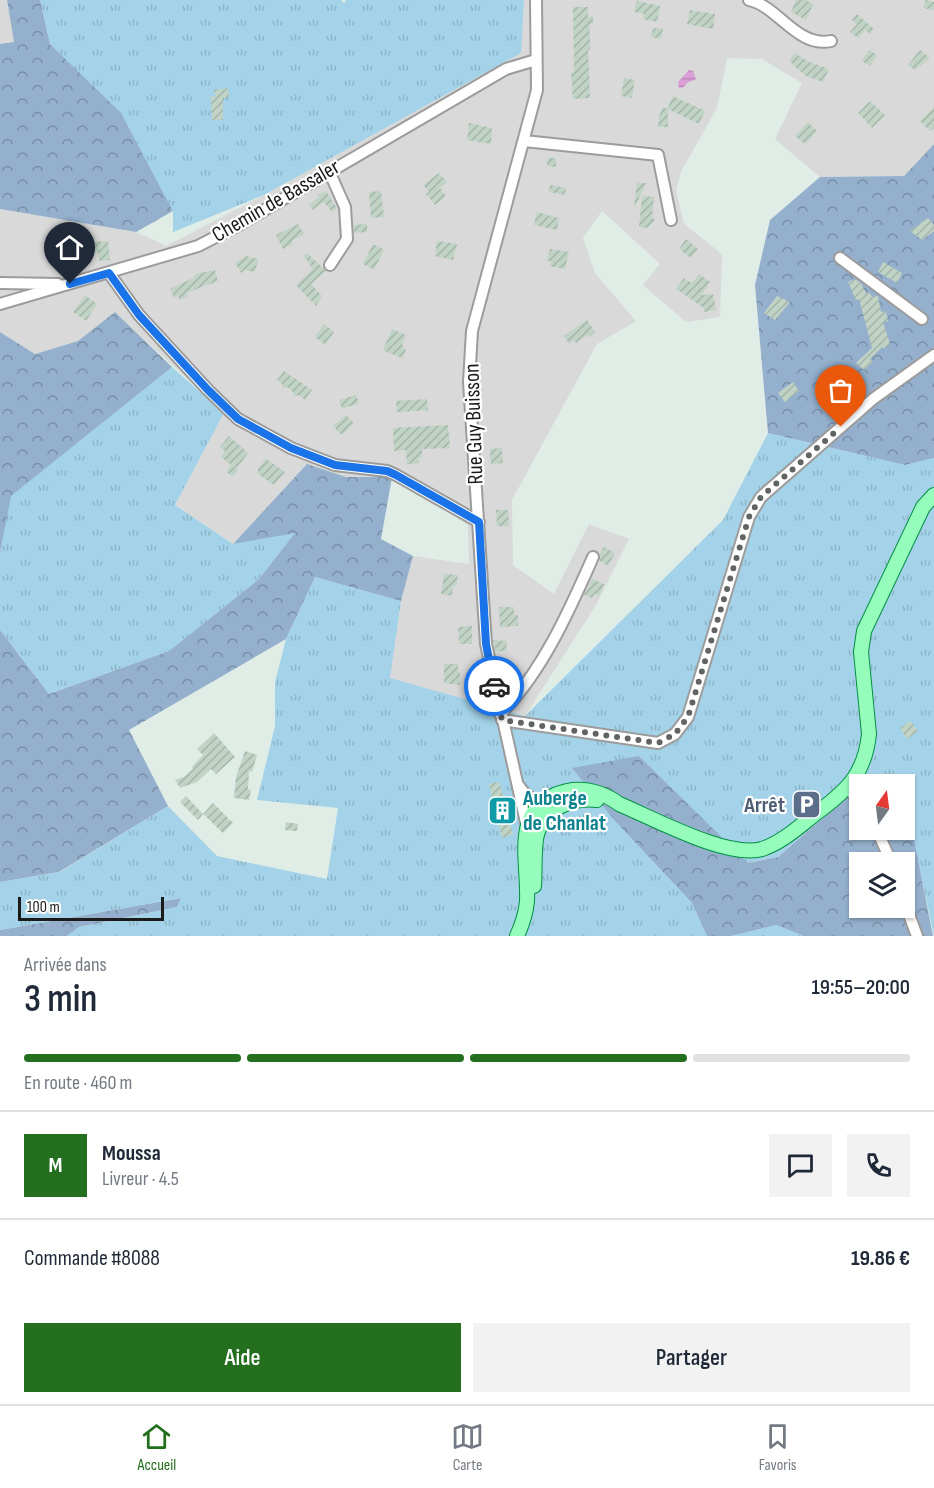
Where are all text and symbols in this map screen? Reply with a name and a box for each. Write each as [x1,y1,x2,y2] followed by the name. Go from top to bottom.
[207,154,345,248] street label: Chemin de Bassaler
[44,222,95,284] pin
[53,231,86,264] icon: home
[458,363,490,485] street label: Rue Guy Buisson
[815,365,866,427] pin
[824,374,857,407] icon: bag
[464,656,524,716] courier
[478,670,511,703] icon: car
[849,774,915,840] north arrow
[849,774,915,918] map controls
[522,785,606,837] place label: Auberge de Chanlat
[790,789,822,821] parking icon: Arrêt
[743,792,785,819] place label: Arrêt
[486,795,518,827] building icon: Auberge de Chanlat
[849,852,915,918] button: layers
[18,894,164,922] scale bar
[27,898,60,917] text: 100 m
[24,953,107,977] text: Arrivée dans
[812,974,910,1001] text: 19:55–20:00
[24,976,97,1023] text: 3 min
[24,1071,132,1095] text: En route · 460 m
[769,1134,832,1197] button: chat
[847,1134,910,1197] button: phone
[102,1140,161,1167] text: Moussa
[49,1152,62,1179] text: M
[102,1167,179,1191] text: Livreur · 4.5
[24,1245,160,1272] text: Commande #8088
[851,1245,910,1272] text: 19.86 €
[24,1323,461,1392] button: Aide
[473,1323,910,1392] button: Partager
[137,1420,176,1475] tab: Accueil
[451,1420,484,1475] tab: Carte
[759,1420,797,1475] tab: Favoris

